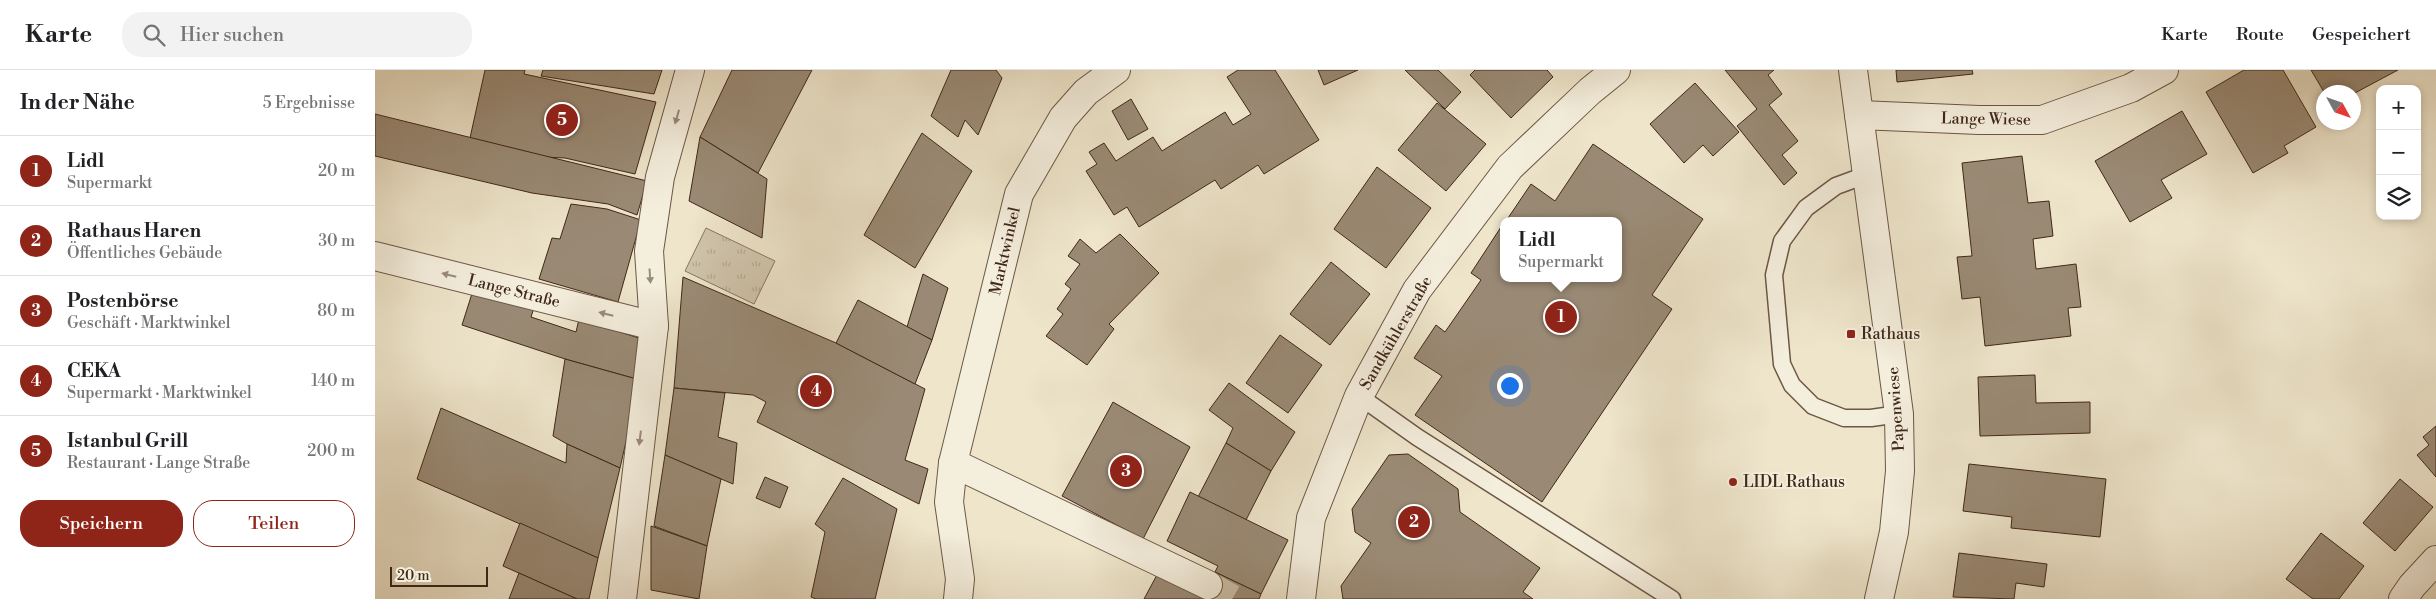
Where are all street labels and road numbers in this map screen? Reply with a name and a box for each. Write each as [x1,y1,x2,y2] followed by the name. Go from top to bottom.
[1941,108,2031,130] street label: Lange Wiese
[985,205,1025,297] street label: Marktwinkel
[466,270,562,312] street label: Lange Straße
[1355,273,1437,393] street label: Sandkühlerstraße
[1883,366,1909,452] street label: Papenwiese

